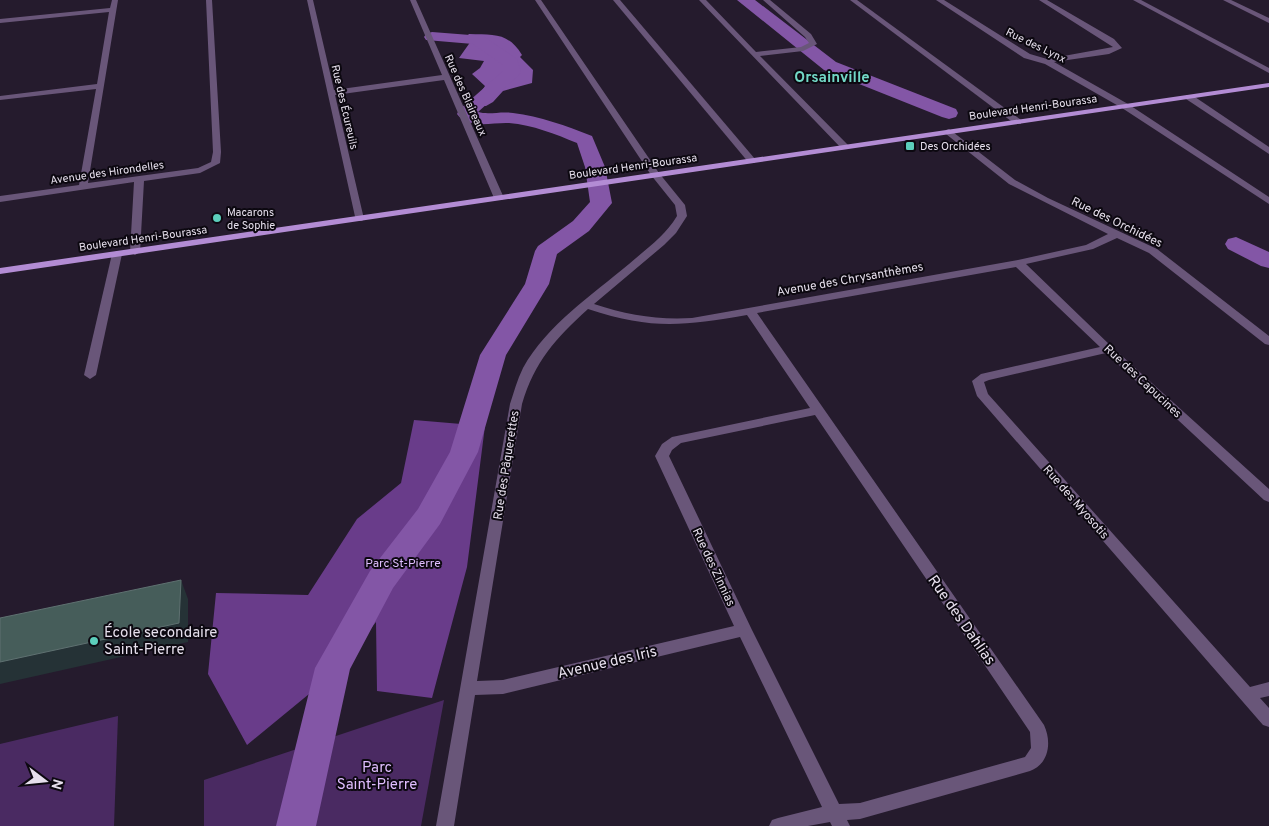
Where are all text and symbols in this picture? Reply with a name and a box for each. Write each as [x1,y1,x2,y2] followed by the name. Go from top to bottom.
[1003,25,1068,67] street label: Rue des Lynx
[441,52,489,139] street label: Rue des Blaireaux
[327,63,362,151] street label: Rue des Écureuils
[794,69,870,88] district label: Orsainville
[968,92,1098,124] street label: Boulevard Henri-Bourassa
[904,140,916,152] marker: Des Orchidées
[920,140,991,154] place label: Des Orchidées
[568,151,698,183] street label: Boulevard Henri-Bourassa
[49,158,165,188] street label: Avenue des Hirondelles
[1068,194,1165,252] street label: Rue des Orchidées
[227,206,275,233] place label: Macarons de Sophie
[211,212,223,224] marker: Macarons de Sophie
[78,223,208,255] street label: Boulevard Henri-Bourassa
[776,259,925,301] street label: Avenue des Chrysanthèmes
[1100,341,1185,422] street label: Rue des Capucines
[490,409,524,521] street label: Rue des Pâquerettes
[1039,462,1112,543] street label: Rue des Myosotis
[688,526,738,609] street label: Rue des Zinnias
[365,556,441,572] park label: Parc St-Pierre
[923,572,999,670] street label: Rue des Dahlias
[104,623,217,660] place label: École secondaire Saint-Pierre
[88,635,100,647] marker: École secondaire Saint-Pierre
[556,643,659,684] street label: Avenue des Iris
[20,756,70,806] north arrow
[337,759,417,795] park label: Parc Saint-Pierre
[46,777,66,791] text: N

